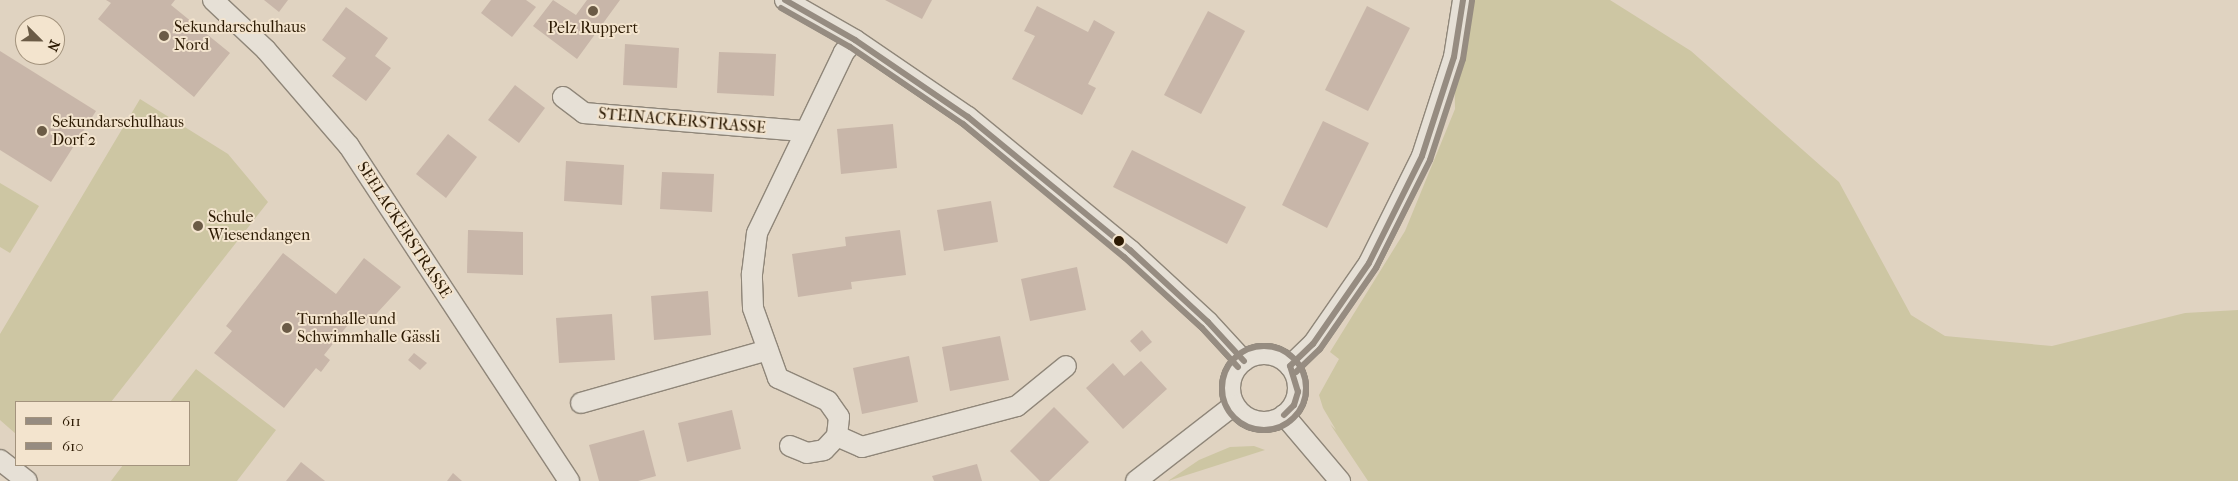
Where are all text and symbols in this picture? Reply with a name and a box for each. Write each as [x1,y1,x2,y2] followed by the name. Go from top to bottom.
[587,5,599,17] marker: Pelz Ruppert
[15,15,65,65] north arrow
[174,17,306,55] place label: Sekundarschulhaus Nord
[548,18,638,38] place label: Pelz Ruppert
[158,30,170,42] marker: Sekundarschulhaus Nord
[43,37,63,54] text: N
[597,104,767,138] street label: STEINACKERSTRASSE
[52,112,184,150] place label: Sekundarschulhaus Dorf 2
[36,125,48,137] marker: Sekundarschulhaus Dorf 2
[353,158,455,302] street label: SEELACKERSTRASSE
[208,207,310,245] place label: Schule Wiesendangen
[192,220,204,232] marker: Schule Wiesendangen
[1114,236,1124,246] unlabelled marker
[297,309,440,347] place label: Turnhalle und Schwimmhalle Gässli
[281,322,293,334] marker: Turnhalle und Schwimmhalle Gässli
[15,401,190,466] legend
[62,412,81,430] text: 611
[62,437,84,455] text: 610

